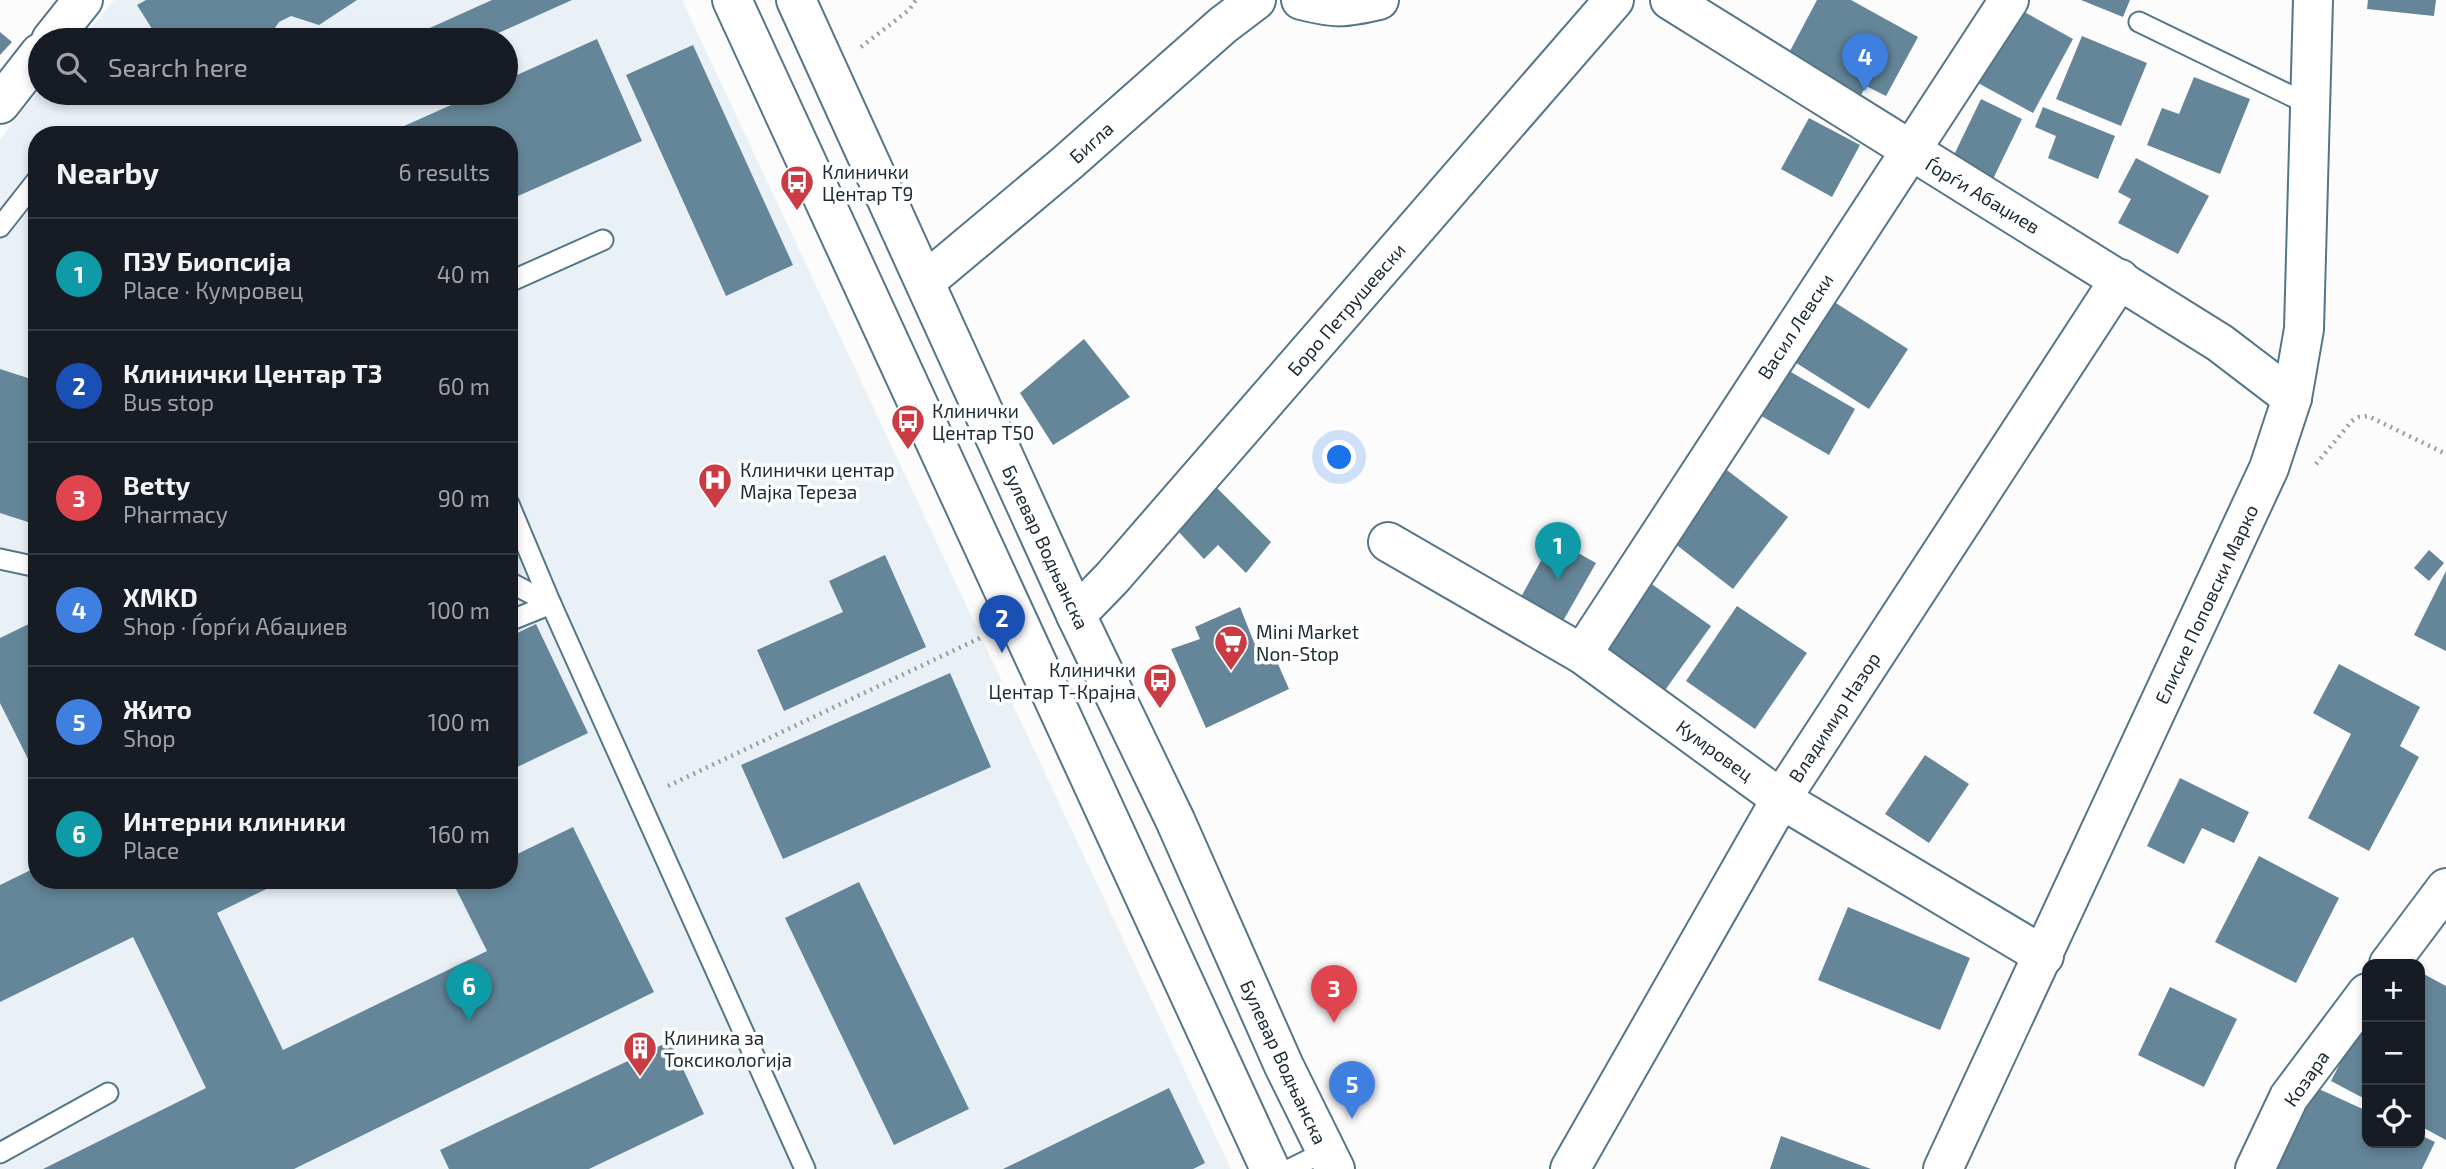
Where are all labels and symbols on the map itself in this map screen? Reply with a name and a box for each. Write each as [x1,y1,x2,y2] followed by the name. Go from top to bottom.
[1842,33,1888,91] pin: 4
[1064,116,1118,168] street label: Бигла
[1922,152,2044,238] street label: Ѓорѓи Абаџиев
[822,160,913,205] place label: Клинички Центар Т9
[778,163,816,212] bus stop icon: Клинички Центар Т9
[1282,238,1411,381] street label: Боро Петрушевски
[1752,269,1838,383] street label: Васил Левски
[932,399,1034,444] place label: Клинички Центар Т50
[889,402,927,451] bus stop icon: Клинички Центар Т50
[1322,440,1356,474] your location
[740,458,895,503] place label: Клинички центар Мајка Тереза
[696,461,734,510] hospital icon: Клинички центар Мајка Тереза
[997,461,1094,633] street label: Булевар Водњанска
[2150,501,2262,707] street label: Елисие Поповски Марко
[1535,522,1581,580] pin: 1
[979,595,1025,653] pin: 2
[1256,620,1359,665] place label: Mini Market Non-Stop
[1212,623,1250,672] supermarket icon: Mini Market Non-Stop
[1783,648,1885,786] street label: Владимир Назор
[989,658,1136,703] place label: Клинички Центар Т-Крајна
[1141,661,1179,710] bus stop icon: Клинички Центар Т-Крајна
[1671,714,1758,786] street label: Кумровец
[446,963,492,1021] pin: 6
[1311,965,1357,1023] pin: 3
[1235,976,1332,1148] street label: Булевар Водњанска
[664,1026,792,1071] place label: Клиника за Токсикологија
[621,1029,659,1078] building icon: Клиника за Токсикологија
[2278,1045,2334,1111] street label: Козара
[1329,1061,1375,1119] pin: 5

